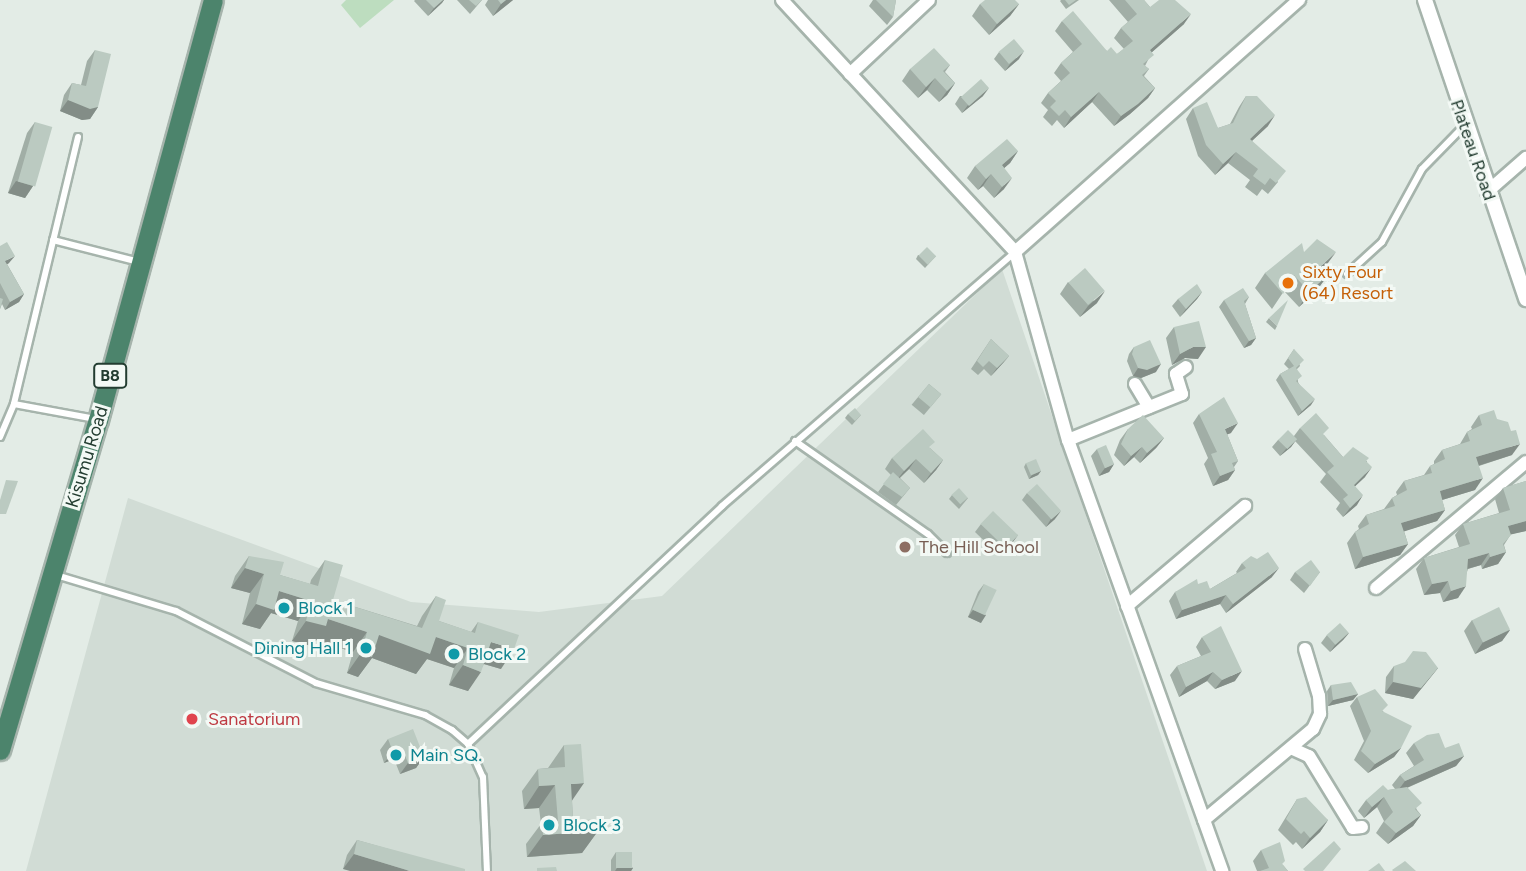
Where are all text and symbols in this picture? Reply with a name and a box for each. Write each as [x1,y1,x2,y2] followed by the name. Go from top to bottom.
[1446,97,1500,203] street label: Plateau Road
[1302,262,1393,304] place label: Sixty Four (64) Resort
[1280,275,1296,291] marker: Sixty Four (64) Resort
[92,364,128,388] road number: B8
[61,404,113,510] street label: Kisumu Road
[919,536,1039,558] place label: The Hill School
[897,539,913,555] marker: The Hill School
[298,597,354,619] place label: Block 1
[276,600,292,616] marker: Block 1
[254,637,352,659] place label: Dining Hall 1
[358,640,374,656] marker: Dining Hall 1
[468,643,526,665] place label: Block 2
[446,646,462,662] marker: Block 2
[208,708,300,730] place label: Sanatorium
[182,709,202,729] marker: Sanatorium
[410,744,482,766] place label: Main SQ.
[388,747,404,763] marker: Main SQ.
[563,814,621,836] place label: Block 3
[541,817,557,833] marker: Block 3

